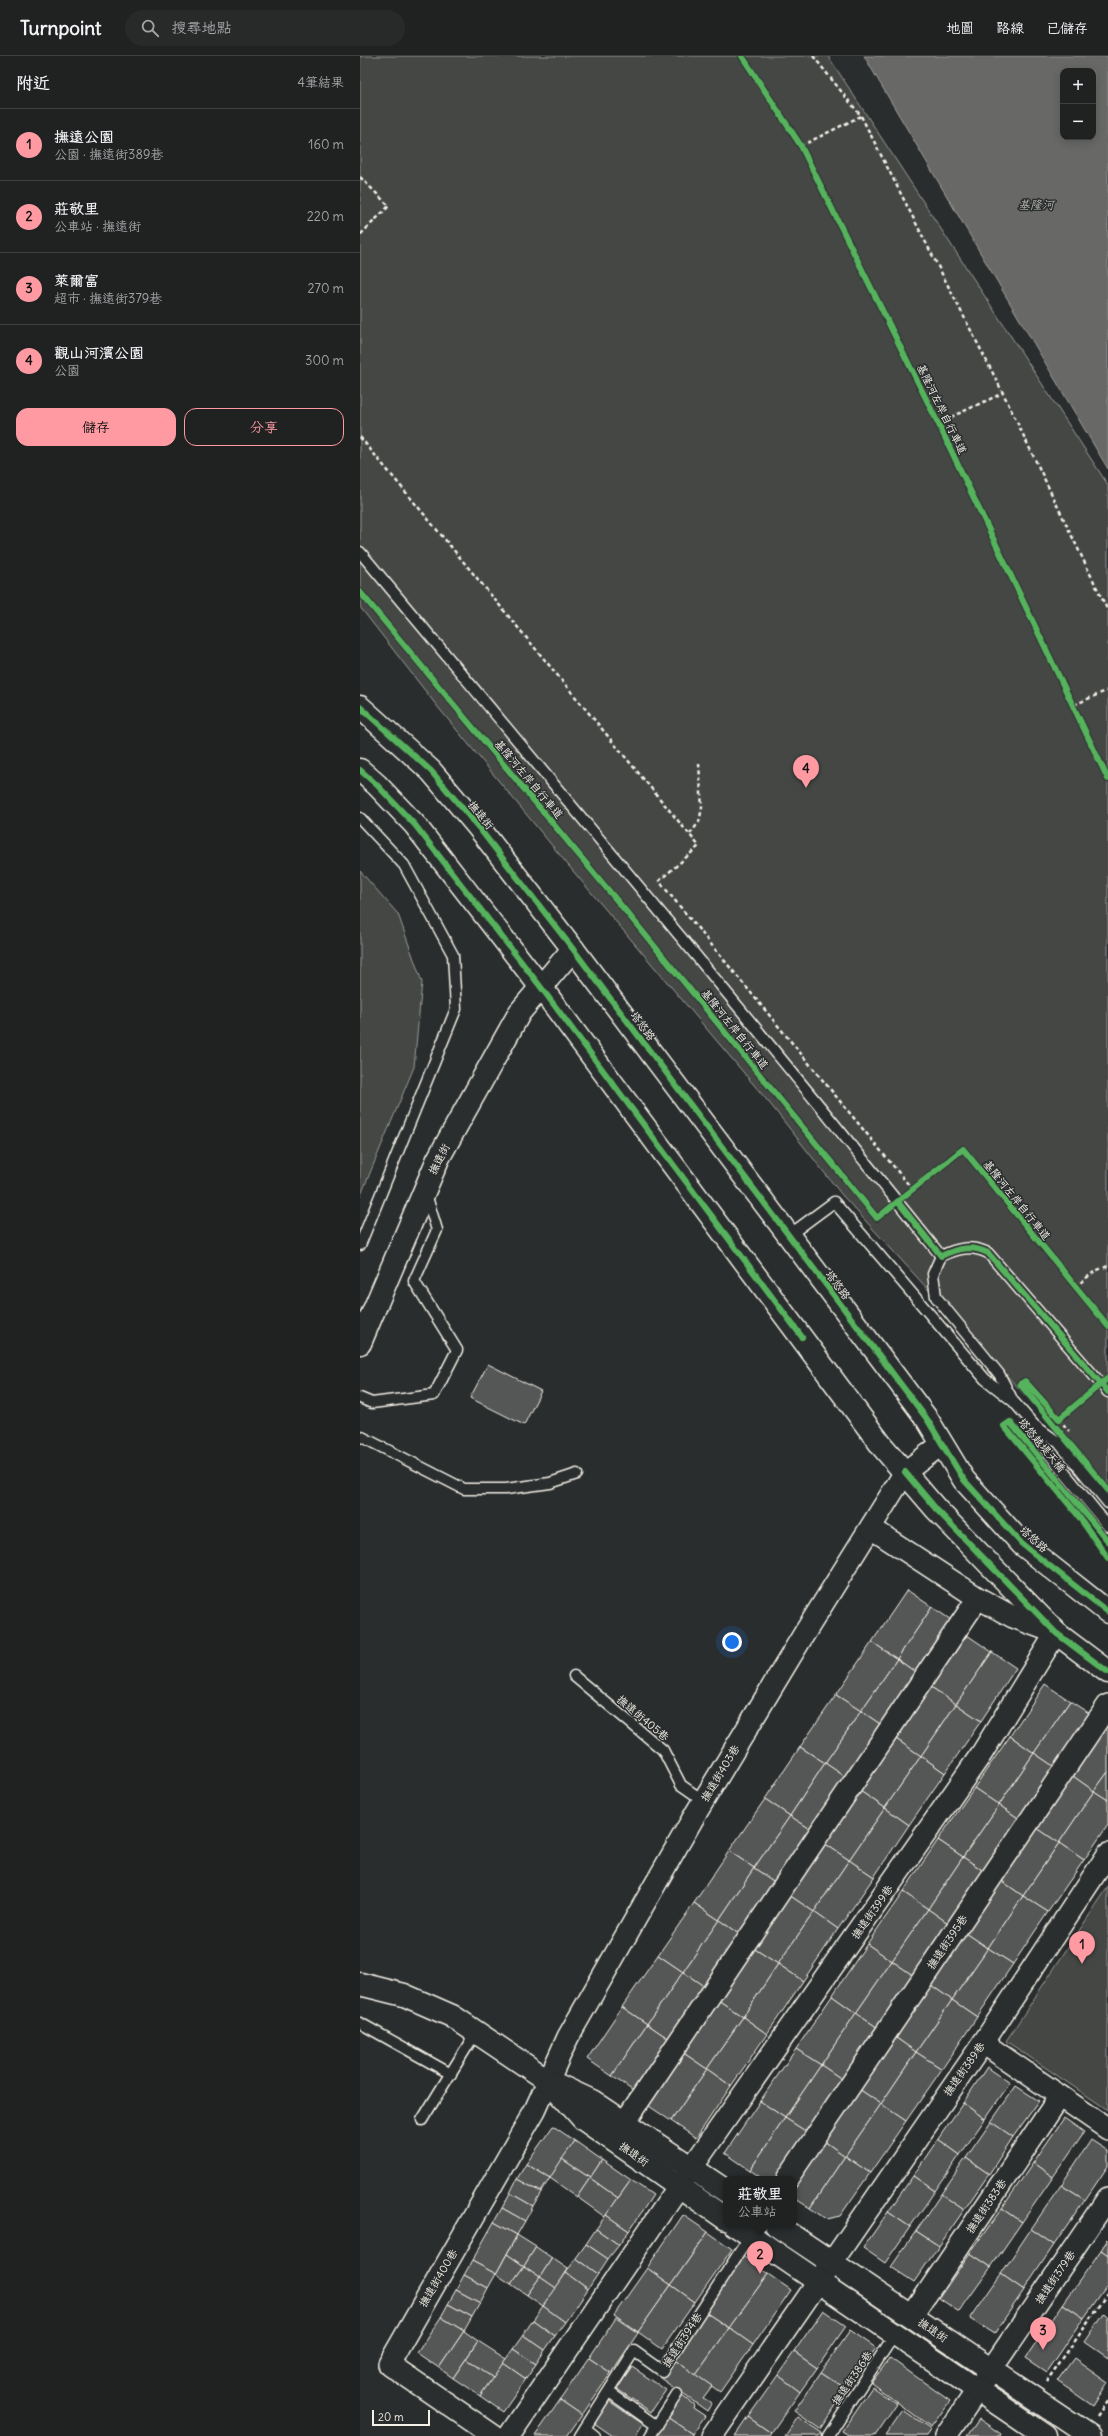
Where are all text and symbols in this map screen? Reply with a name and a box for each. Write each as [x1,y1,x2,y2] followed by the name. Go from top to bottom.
[125,10,405,46] search box
[20,16,101,40] text: Turnpoint
[139,17,161,39] icon: search
[171,18,231,37] text: 搜尋地點
[946,19,974,37] text: 地圖
[996,19,1024,37] text: 路線
[1046,19,1088,37] text: 已儲存
[1060,68,1096,140] map controls
[1060,68,1096,104] button: +
[16,72,50,94] text: 附近
[297,74,344,91] text: 4筆結果
[1060,104,1096,140] button: −
[54,127,114,146] text: 撫遠公園
[26,136,32,153] text: 1
[308,136,344,153] text: 160 m
[54,146,163,163] text: 公園 · 撫遠街389巷
[1018,197,1056,212] water label: 基隆河
[54,199,99,218] text: 莊敬里
[25,208,33,225] text: 2
[307,208,344,225] text: 220 m
[54,218,141,235] text: 公車站 · 撫遠街
[54,271,99,290] text: 萊爾富
[25,280,33,297] text: 3
[307,280,344,297] text: 270 m
[54,290,162,307] text: 超市 · 撫遠街379巷
[54,343,144,362] text: 觀山河濱公園
[25,352,33,369] text: 4
[305,352,344,369] text: 300 m
[914,361,970,457] street label: 基隆河左岸自行車道
[54,362,80,379] text: 公園
[16,408,176,446] button: 儲存
[184,408,344,446] button: 分享
[492,737,566,821] street label: 基隆河左岸自行車道
[793,755,819,788] pin: 4
[465,798,497,833] street label: 撫遠街
[698,986,772,1072] street label: 基隆河左岸自行車道
[627,1009,659,1043] street label: 塔悠路
[425,1140,453,1177] street label: 撫遠街
[980,1157,1054,1243] street label: 基隆河左岸自行車道
[822,1268,854,1302] street label: 塔悠路
[1015,1415,1069,1475] street label: 塔悠越堤天橋
[1017,1523,1051,1555] street label: 塔悠路
[722,1632,742,1652] your location
[614,1692,672,1744] street label: 撫遠街405巷
[698,1742,742,1804] street label: 撫遠街403巷
[848,1882,896,1942] street label: 撫遠街399巷
[924,1912,970,1972] street label: 撫遠街395巷
[1069,1931,1095,1964] pin: 1
[940,2039,988,2099] street label: 撫遠街389巷
[616,2139,652,2170] street label: 撫遠街
[723,2176,797,2228] popup
[963,2176,1009,2236] street label: 撫遠街383巷
[737,2184,783,2203] text: 莊敬里
[737,2203,777,2220] text: 公車站
[747,2241,773,2274] pin: 2
[416,2246,460,2310] street label: 撫遠街400巷
[1032,2247,1078,2307] street label: 撫遠街379巷
[659,2310,705,2370] street label: 撫遠街394巷
[915,2315,951,2346] street label: 撫遠街
[1030,2317,1056,2350] pin: 3
[829,2348,875,2408] street label: 撫遠街386巷
[372,2408,430,2427] scale bar
[378,2410,404,2424] text: 20 m

